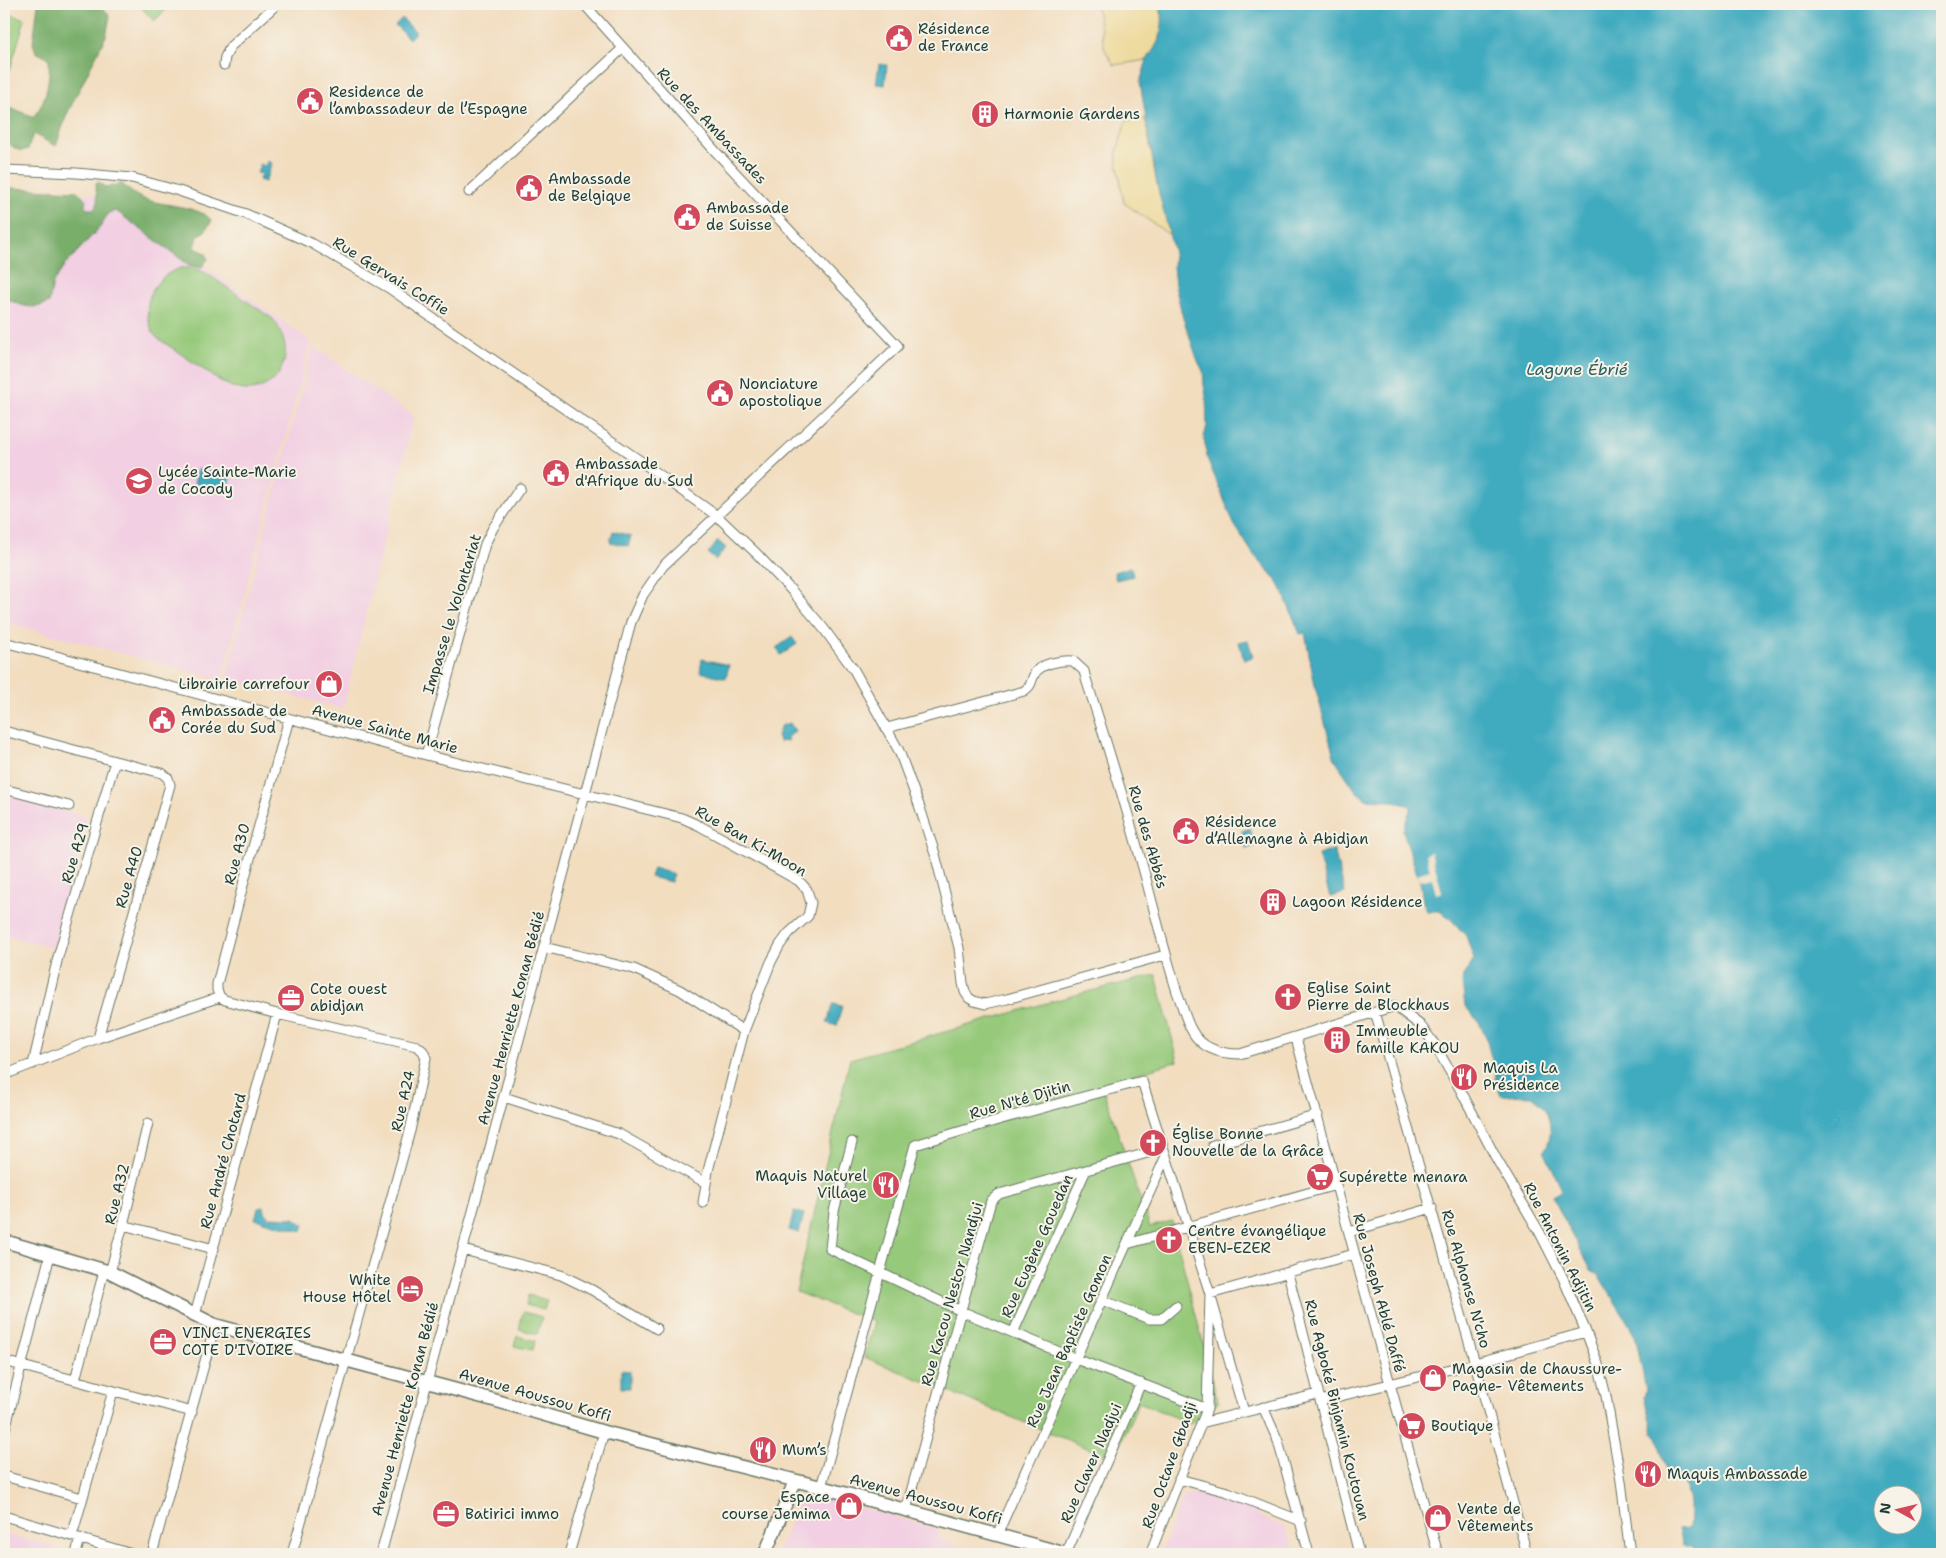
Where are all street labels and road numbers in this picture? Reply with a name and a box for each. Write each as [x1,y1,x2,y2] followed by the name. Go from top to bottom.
[653,63,771,189] street label: Rue des Ambassades
[329,232,453,320] street label: Rue Gervais Coffie
[418,531,486,697] street label: Impasse le Volontariat
[310,700,460,758] street label: Avenue Sainte Marie
[1124,783,1172,891] street label: Rue des Abbés
[692,801,810,881] street label: Rue Ban Ki-Moon
[56,820,94,886] street label: Rue A29
[219,821,255,887] street label: Rue A30
[111,844,147,910] street label: Rue A40
[473,909,549,1127] street label: Avenue Henriette Konan Bédié
[386,1068,420,1134] street label: Rue A24
[967,1076,1073,1124] street label: Rue N'té Djitin
[195,1090,251,1231] street label: Rue André Chotard
[100,1161,134,1227] street label: Rue A32
[996,1171,1078,1321] street label: Rue Eugène Gouedan
[1519,1179,1601,1315] street label: Rue Antonin Adjitin
[916,1200,988,1388] street label: Rue Kacou Nestor Nandjui
[1437,1207,1495,1351] street label: Rue Alphonse N'cho
[1348,1211,1410,1375] street label: Rue Joseph Ablé Daffé
[1022,1251,1116,1431] street label: Rue Jean Baptiste Gomon
[1300,1297,1374,1523] street label: Rue Agboké Binjamin Koutouan
[367,1300,443,1518] street label: Avenue Henriette Konan Bédié
[457,1364,613,1426] street label: Avenue Aoussou Koffi
[1137,1399,1201,1531] street label: Rue Octave Gbadji
[1056,1400,1126,1526] street label: Rue Claver Nadjui
[847,1469,1005,1529] street label: Avenue Aoussou Koffi

